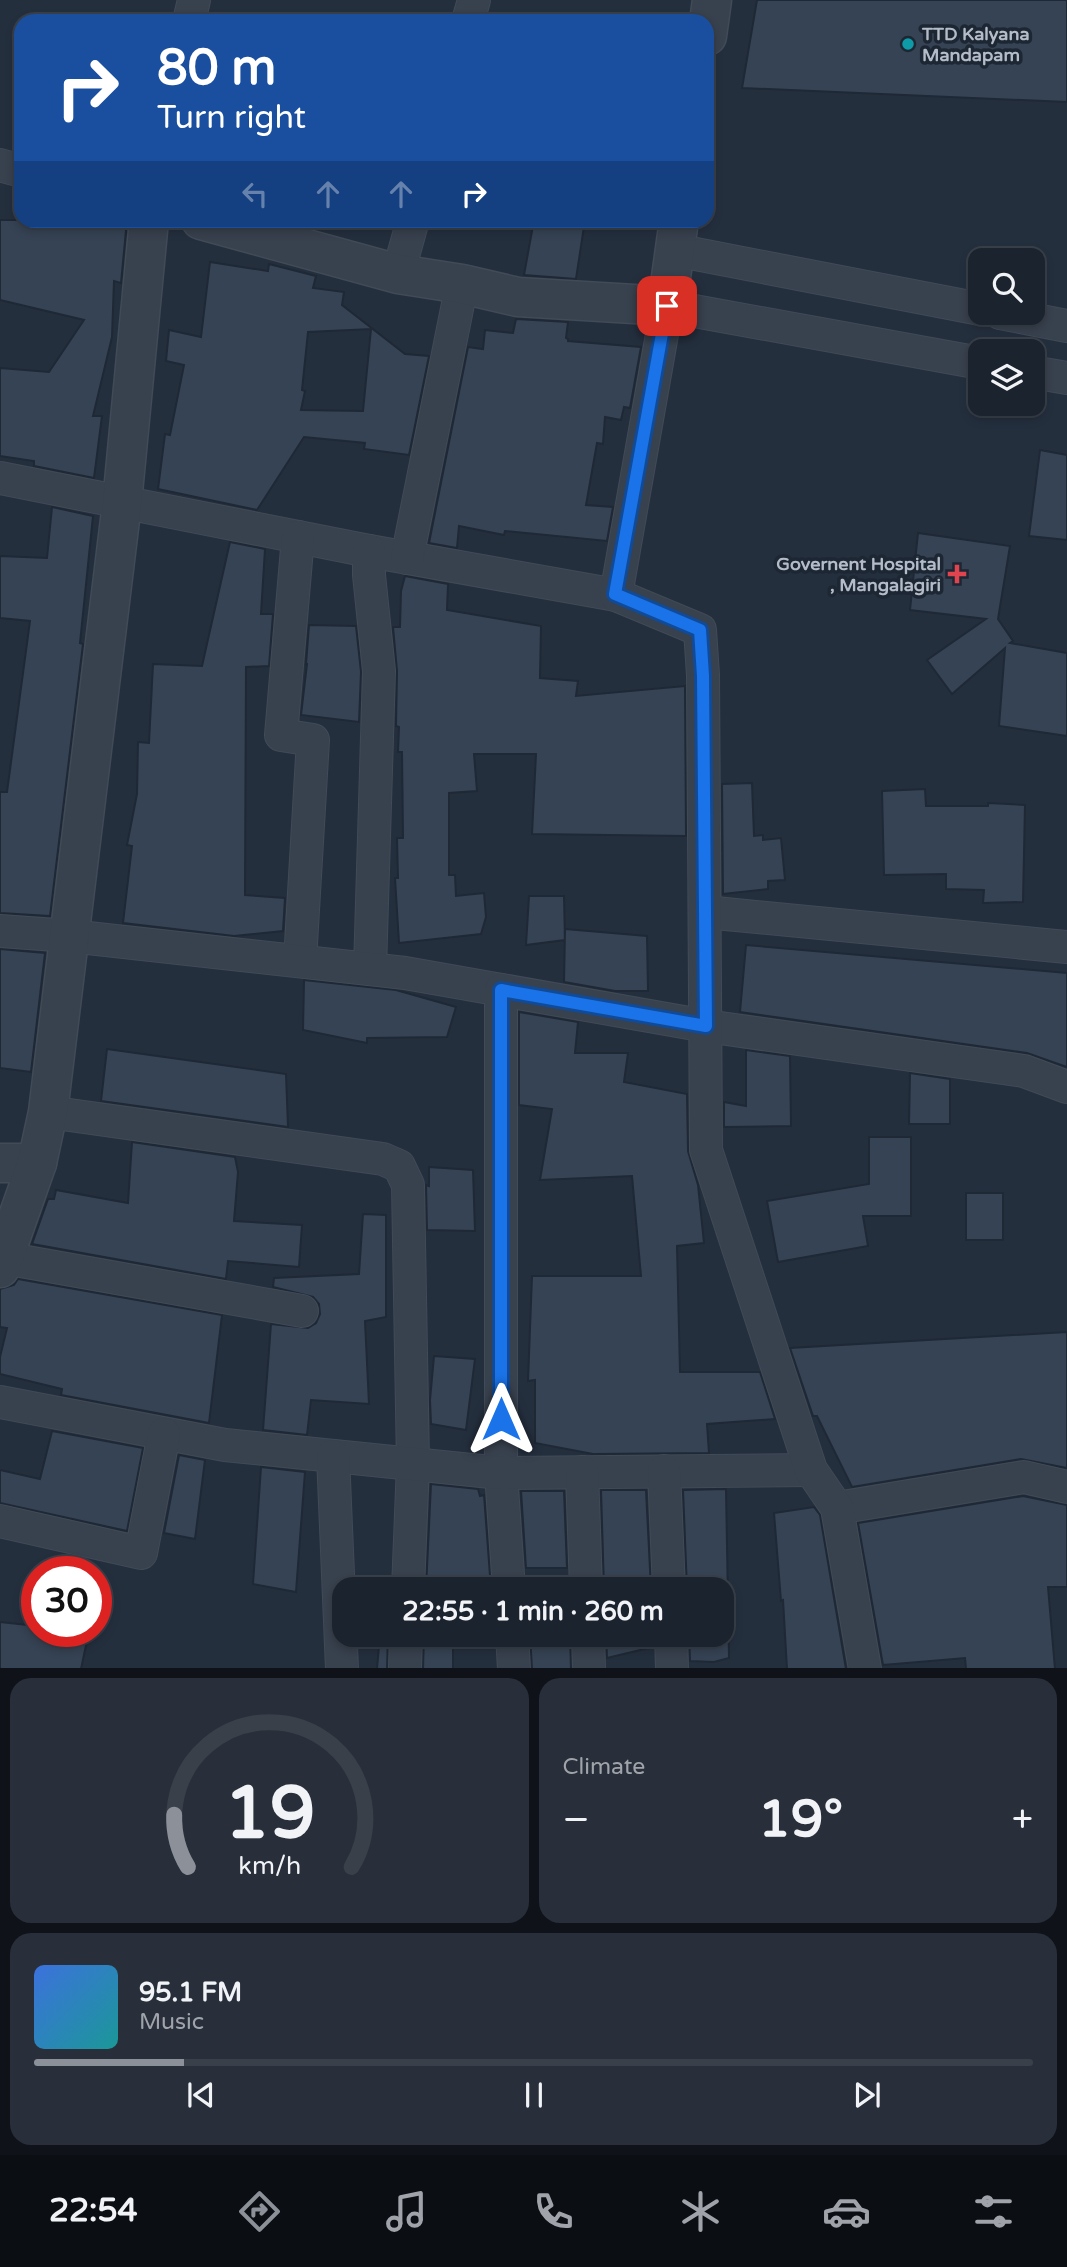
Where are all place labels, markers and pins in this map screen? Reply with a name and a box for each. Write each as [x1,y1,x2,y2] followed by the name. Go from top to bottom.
[921,23,1030,66] place label: TTD Kalyana Mandapam
[900,36,916,52] marker: TTD Kalyana Mandapam
[637,276,697,336] pin
[776,553,941,596] place label: Governent Hospital , Mangalagiri
[947,564,967,584] marker: Governent Hospital , Mangalagiri

